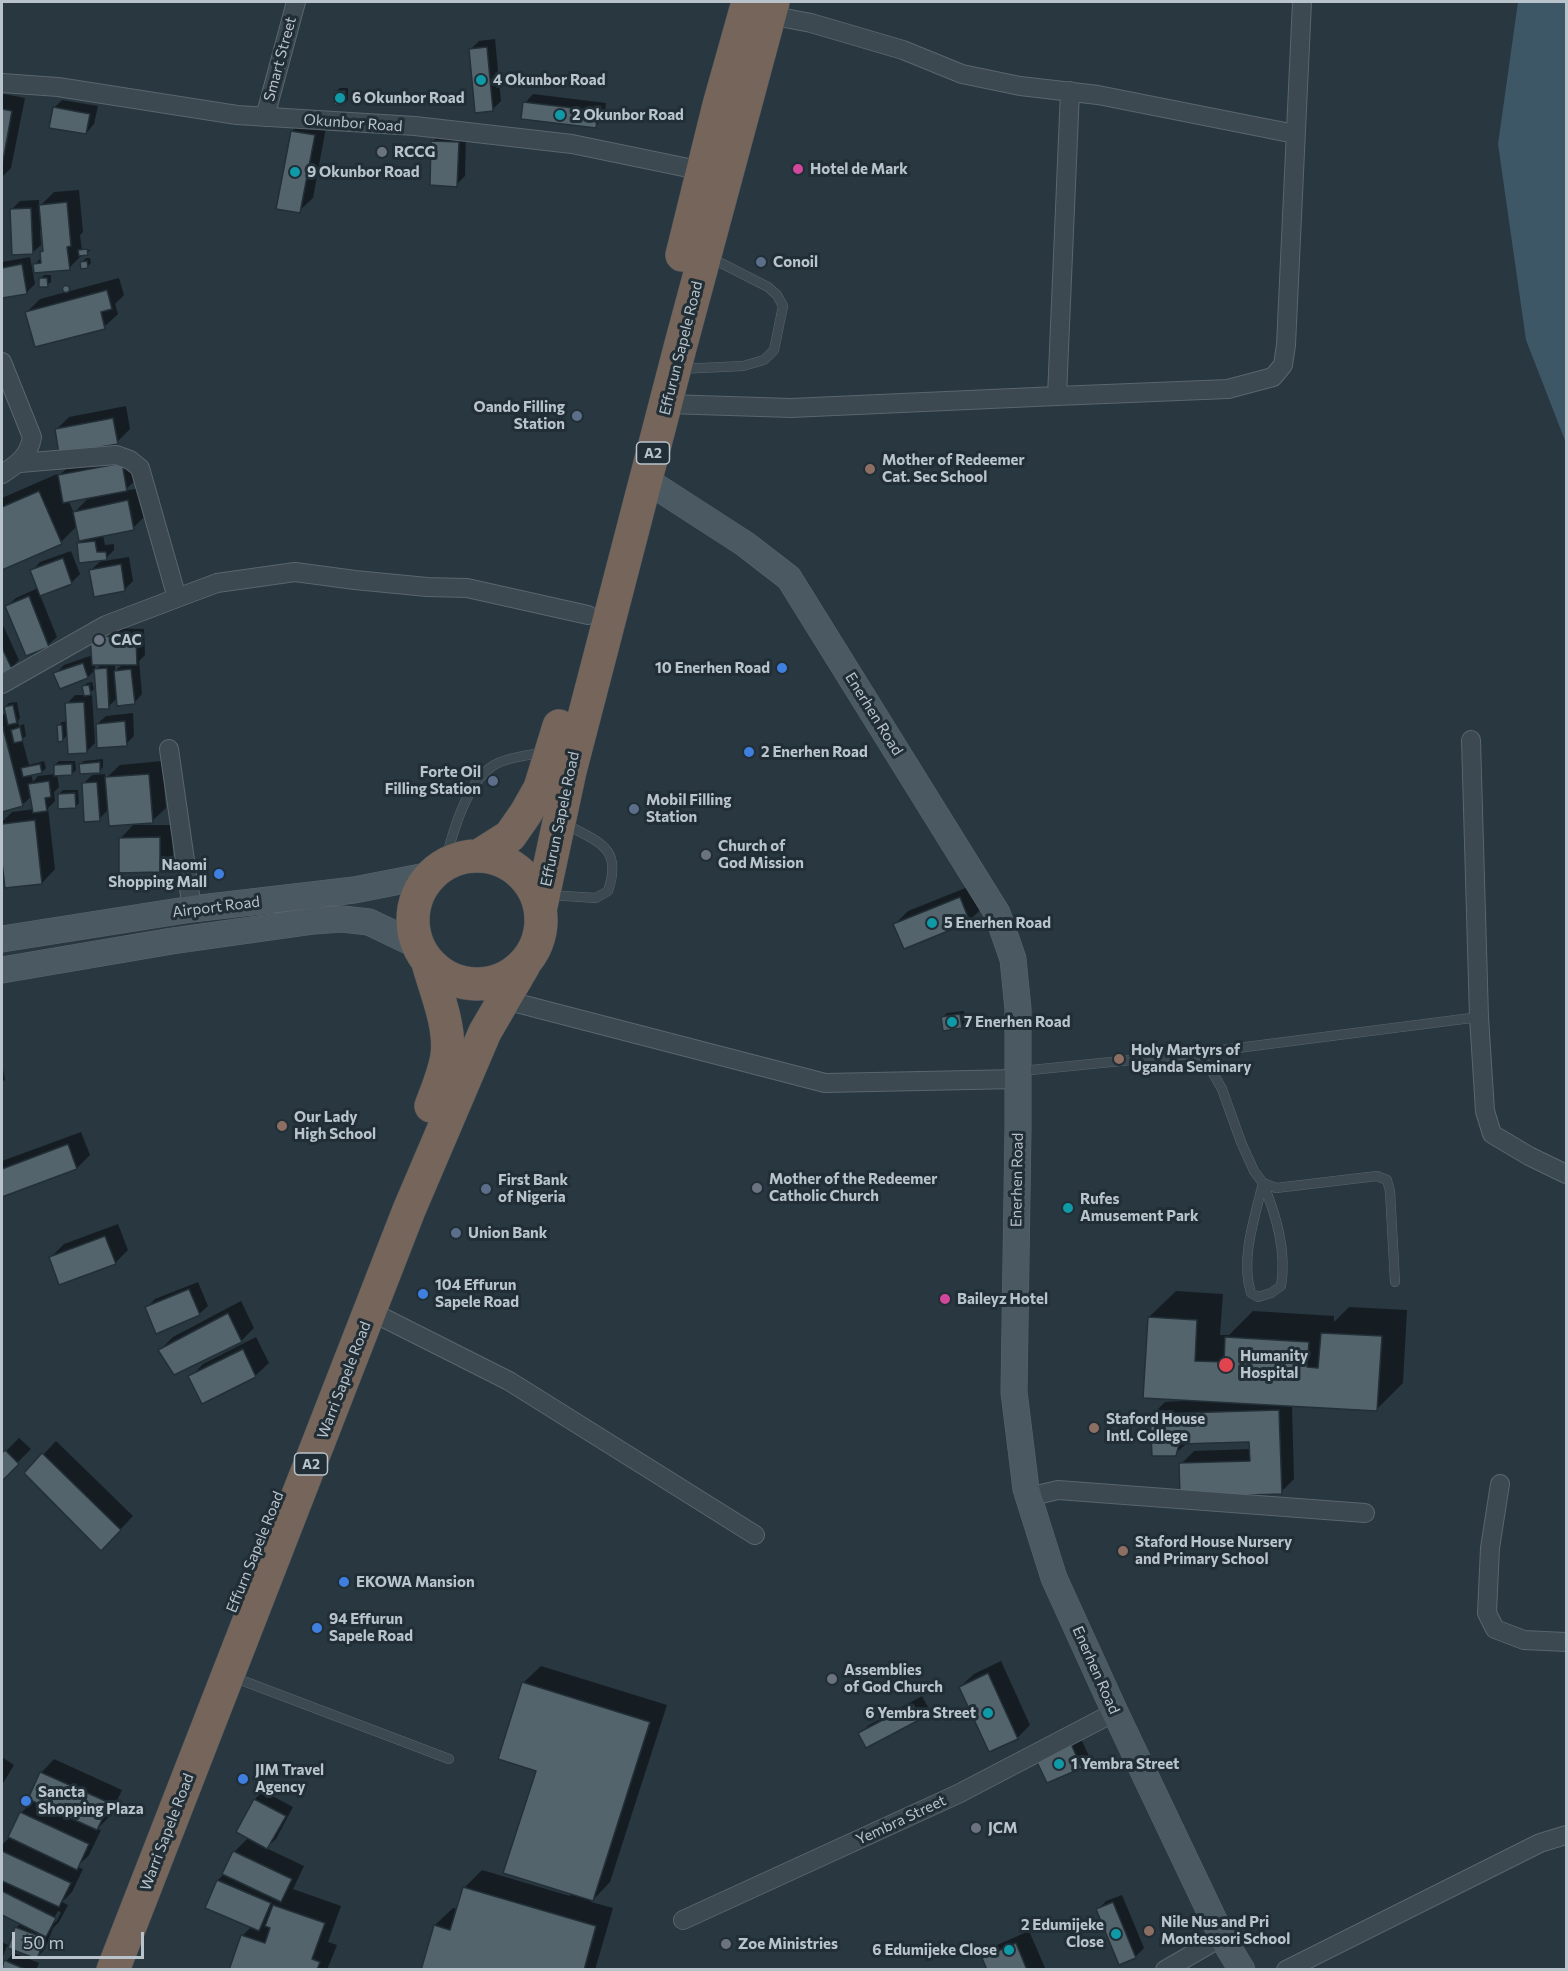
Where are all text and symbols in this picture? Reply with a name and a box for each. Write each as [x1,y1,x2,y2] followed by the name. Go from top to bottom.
[260,15,300,103] street label: Smart Street
[493,71,605,89] place label: 4 Okunbor Road
[474,73,488,87] marker: 4 Okunbor Road
[352,89,465,107] place label: 6 Okunbor Road
[333,91,347,105] marker: 6 Okunbor Road
[572,106,684,124] place label: 2 Okunbor Road
[553,108,567,122] marker: 2 Okunbor Road
[303,111,403,135] street label: Okunbor Road
[394,143,435,161] place label: RCCG
[375,145,389,159] marker: RCCG
[810,160,908,178] place label: Hotel de Mark
[791,162,805,176] marker: Hotel de Mark
[307,163,420,181] place label: 9 Okunbor Road
[288,165,302,179] marker: 9 Okunbor Road
[773,253,818,271] place label: Conoil
[754,255,768,269] marker: Conoil
[656,279,706,417] street label: Effurun Sapele Road
[474,398,565,433] place label: Oando Filling Station
[570,409,584,423] marker: Oando Filling Station
[636,442,670,464] road number: A2
[882,451,1025,486] place label: Mother of Redeemer Cat. Sec School
[863,462,877,476] marker: Mother of Redeemer Cat. Sec School
[111,631,142,649] place label: CAC
[92,633,106,647] marker: CAC
[655,659,770,677] place label: 10 Enerhen Road
[775,661,789,675] marker: 10 Enerhen Road
[841,669,907,759] street label: Enerhen Road
[761,743,868,761] place label: 2 Enerhen Road
[742,745,756,759] marker: 2 Enerhen Road
[537,750,583,888] street label: Effurun Sapele Road
[385,763,481,798] place label: Forte Oil Filling Station
[486,774,500,788] marker: Forte Oil Filling Station
[646,791,731,826] place label: Mobil Filling Station
[627,802,641,816] marker: Mobil Filling Station
[718,837,804,872] place label: Church of God Mission
[699,848,713,862] marker: Church of God Mission
[108,856,207,891] place label: Naomi Shopping Mall
[212,867,226,881] marker: Naomi Shopping Mall
[171,893,261,921] street label: Airport Road
[944,914,1051,932] place label: 5 Enerhen Road
[925,916,939,930] marker: 5 Enerhen Road
[964,1013,1070,1031] place label: 7 Enerhen Road
[945,1015,959,1029] marker: 7 Enerhen Road
[1131,1041,1251,1076] place label: Holy Martyrs of Uganda Seminary
[1112,1052,1126,1066] marker: Holy Martyrs of Uganda Seminary
[294,1108,376,1143] place label: Our Lady High School
[275,1119,289,1133] marker: Our Lady High School
[1007,1133,1027,1227] street label: Enerhen Road
[769,1170,937,1205] place label: Mother of the Redeemer Catholic Church
[498,1171,568,1206] place label: First Bank of Nigeria
[750,1181,764,1195] marker: Mother of the Redeemer Catholic Church
[479,1182,493,1196] marker: First Bank of Nigeria
[1080,1190,1199,1225] place label: Rufes Amusement Park
[1061,1201,1075,1215] marker: Rufes Amusement Park
[468,1224,547,1242] place label: Union Bank
[449,1226,463,1240] marker: Union Bank
[435,1276,519,1311] place label: 104 Effurun Sapele Road
[416,1287,430,1301] marker: 104 Effurun Sapele Road
[957,1290,1048,1308] place label: Baileyz Hotel
[938,1292,952,1306] marker: Baileyz Hotel
[313,1319,375,1441] street label: Warri Sapele Road
[1240,1347,1308,1382] place label: Humanity Hospital
[1217,1356,1235,1374] marker: Humanity Hospital
[1106,1410,1205,1445] place label: Staford House Intl. College
[1087,1421,1101,1435] marker: Staford House Intl. College
[294,1453,328,1475] road number: A2
[222,1489,288,1615] street label: Effurn Sapele Road
[1135,1533,1292,1568] place label: Staford House Nursery and Primary School
[1116,1544,1130,1558] marker: Staford House Nursery and Primary School
[356,1573,475,1591] place label: EKOWA Mansion
[337,1575,351,1589] marker: EKOWA Mansion
[329,1610,413,1645] place label: 94 Effurun Sapele Road
[310,1621,324,1635] marker: 94 Effurun Sapele Road
[1069,1623,1123,1717] street label: Enerhen Road
[844,1661,943,1696] place label: Assemblies of God Church
[825,1672,839,1686] marker: Assemblies of God Church
[865,1704,976,1722] place label: 6 Yembra Street
[981,1706,995,1720] marker: 6 Yembra Street
[1071,1755,1179,1773] place label: 1 Yembra Street
[1052,1757,1066,1771] marker: 1 Yembra Street
[255,1761,324,1796] place label: JIM Travel Agency
[136,1771,198,1893] street label: Warri Sapele Road
[236,1772,250,1786] marker: JIM Travel Agency
[38,1783,144,1818] place label: Sancta Shopping Plaza
[853,1791,949,1849] street label: Yembra Street
[19,1794,33,1808] marker: Sancta Shopping Plaza
[988,1819,1017,1837] place label: JCM
[969,1821,983,1835] marker: JCM
[1161,1913,1290,1948] place label: Nile Nus and Pri Montessori School
[1021,1916,1104,1951] place label: 2 Edumijeke Close
[15,1920,147,1958] scale bar
[1142,1924,1156,1938] marker: Nile Nus and Pri Montessori School
[1109,1927,1123,1941] marker: 2 Edumijeke Close
[23,1931,64,1953] text: 50 m
[738,1935,838,1953] place label: Zoe Ministries
[719,1937,733,1951] marker: Zoe Ministries
[872,1941,997,1959] place label: 6 Edumijeke Close
[1002,1943,1016,1957] marker: 6 Edumijeke Close

